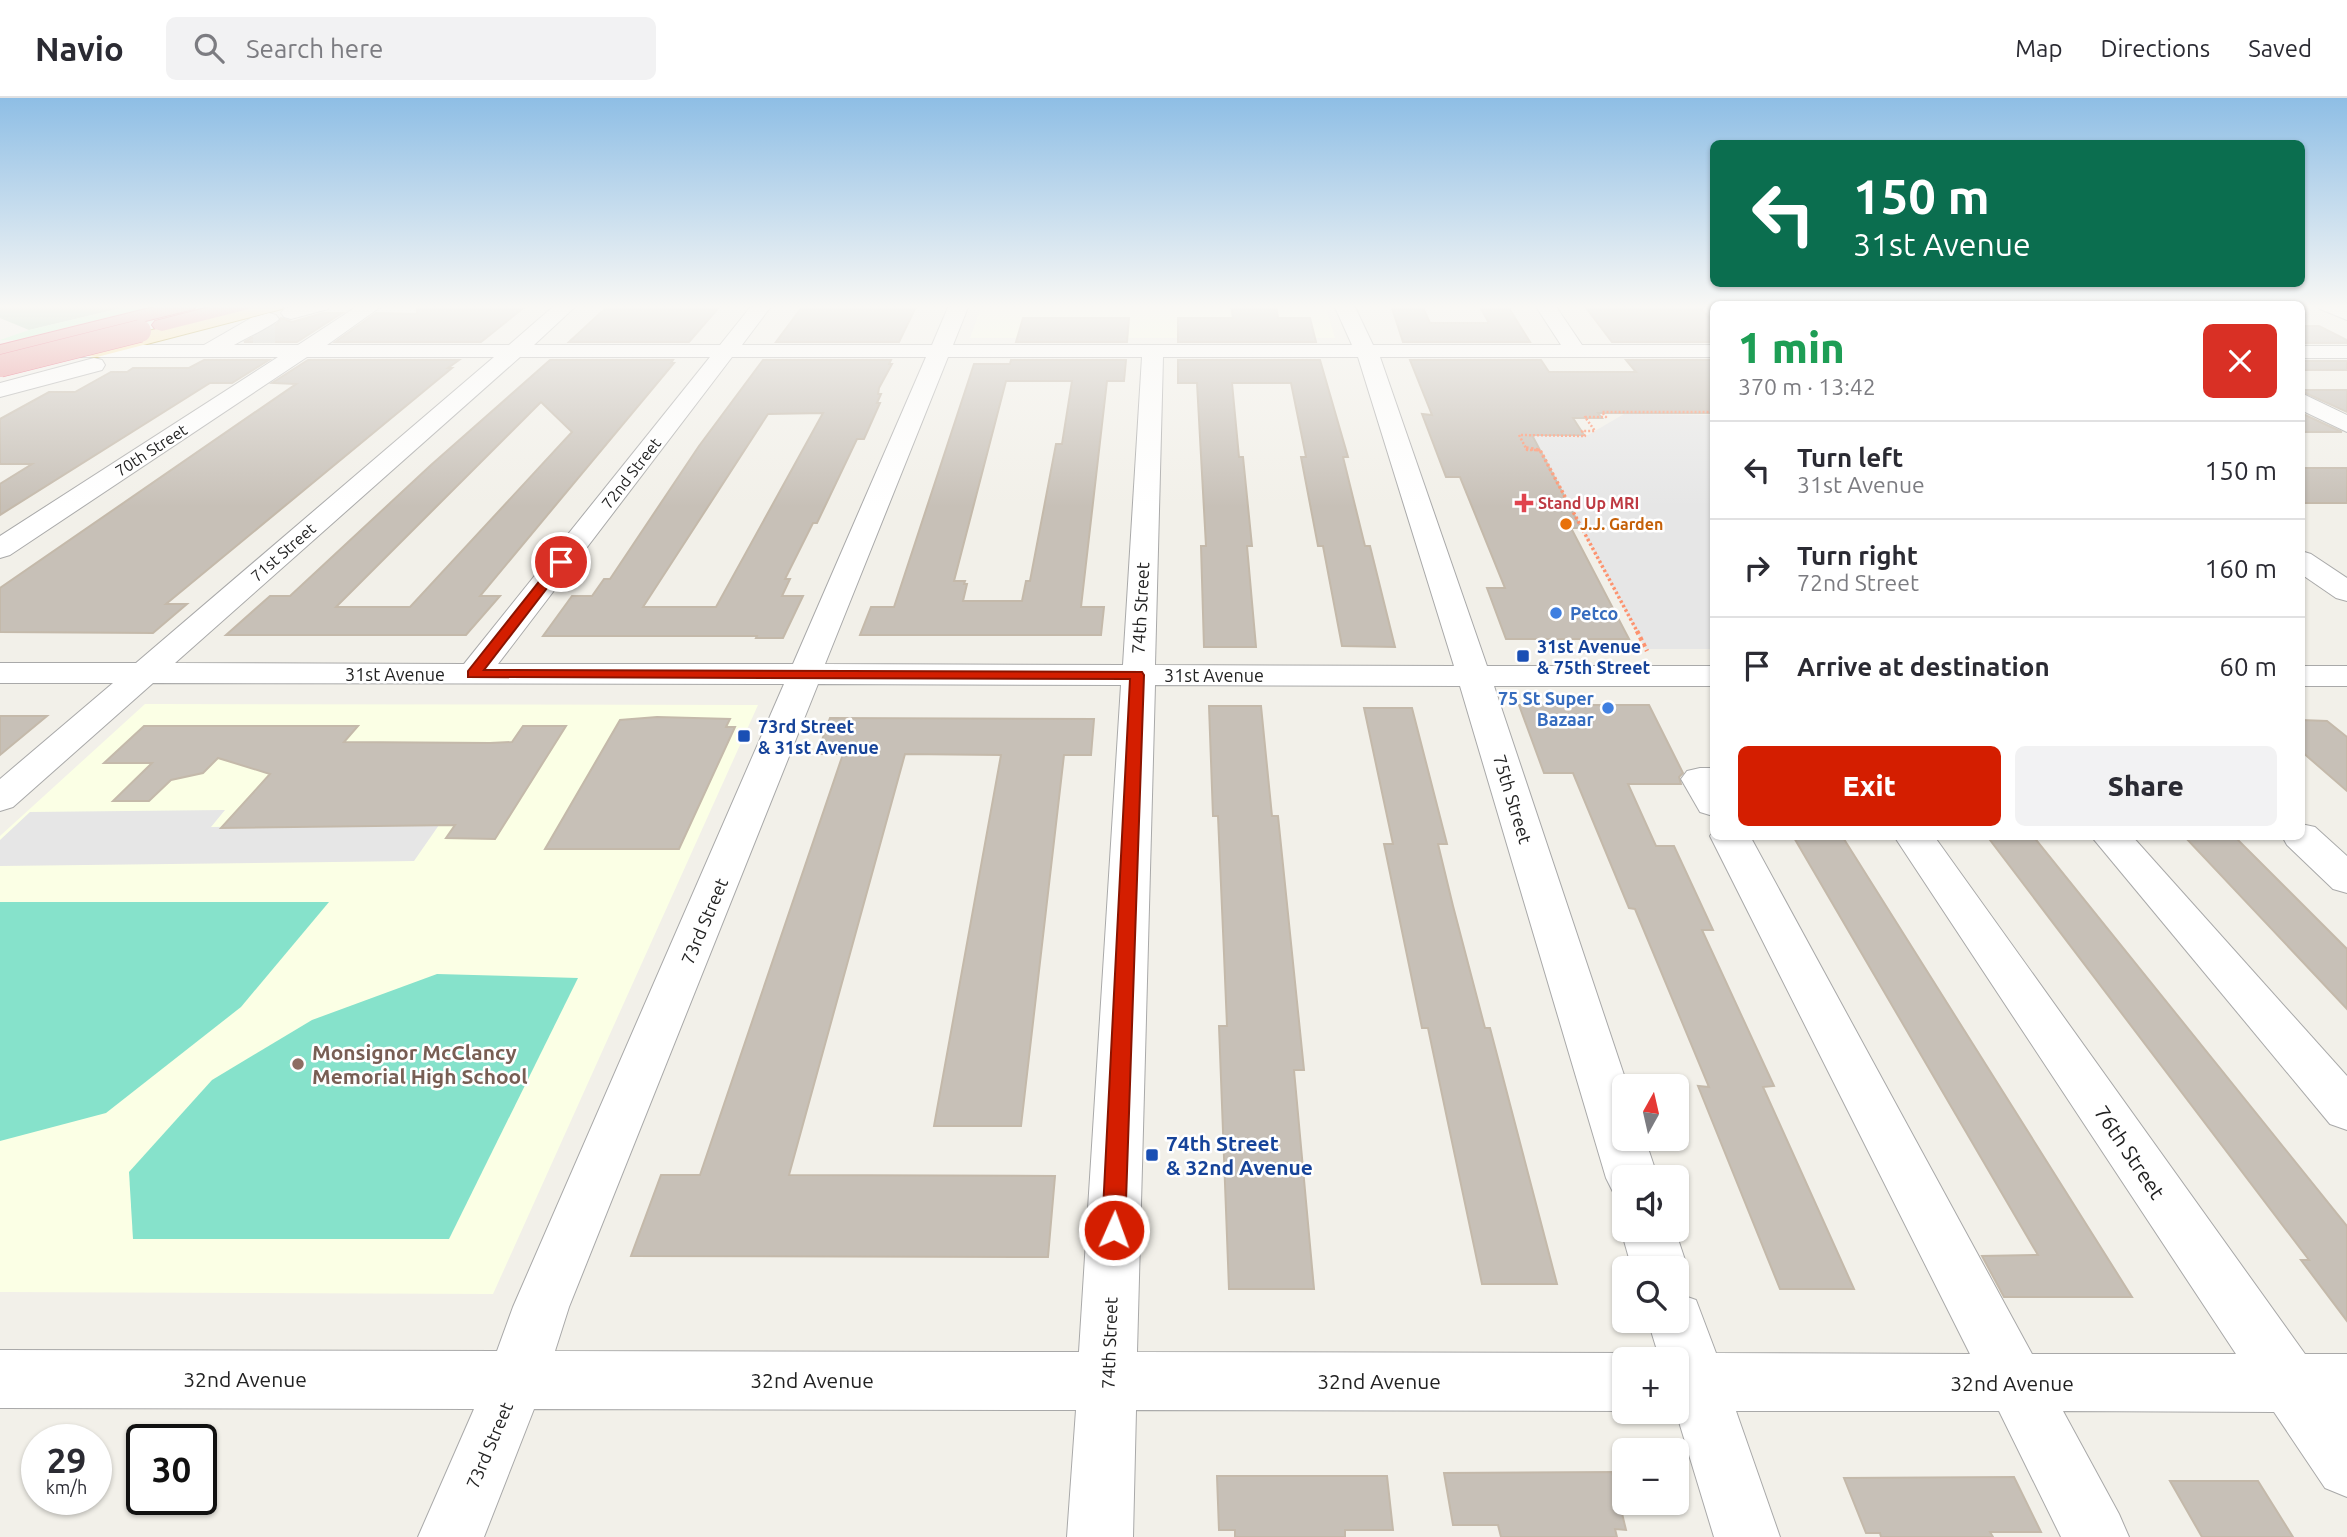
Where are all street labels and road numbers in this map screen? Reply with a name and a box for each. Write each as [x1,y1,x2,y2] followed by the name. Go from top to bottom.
[112,420,191,480] street label: 70th Street
[598,433,665,512] street label: 72nd Street
[247,519,319,585] street label: 71st Street
[1128,562,1152,654] street label: 74th Street
[345,664,445,684] street label: 31st Avenue
[1164,665,1264,685] street label: 31st Avenue
[1490,752,1536,846] street label: 75th Street
[677,875,731,967] street label: 73rd Street
[2090,1101,2170,1203] street label: 76th Street
[1097,1297,1121,1389] street label: 74th Street
[183,1367,307,1391] street label: 32nd Avenue
[750,1368,874,1392] street label: 32nd Avenue
[1317,1369,1441,1393] street label: 32nd Avenue
[1950,1371,2074,1395] street label: 32nd Avenue
[462,1399,516,1491] street label: 73rd Street

